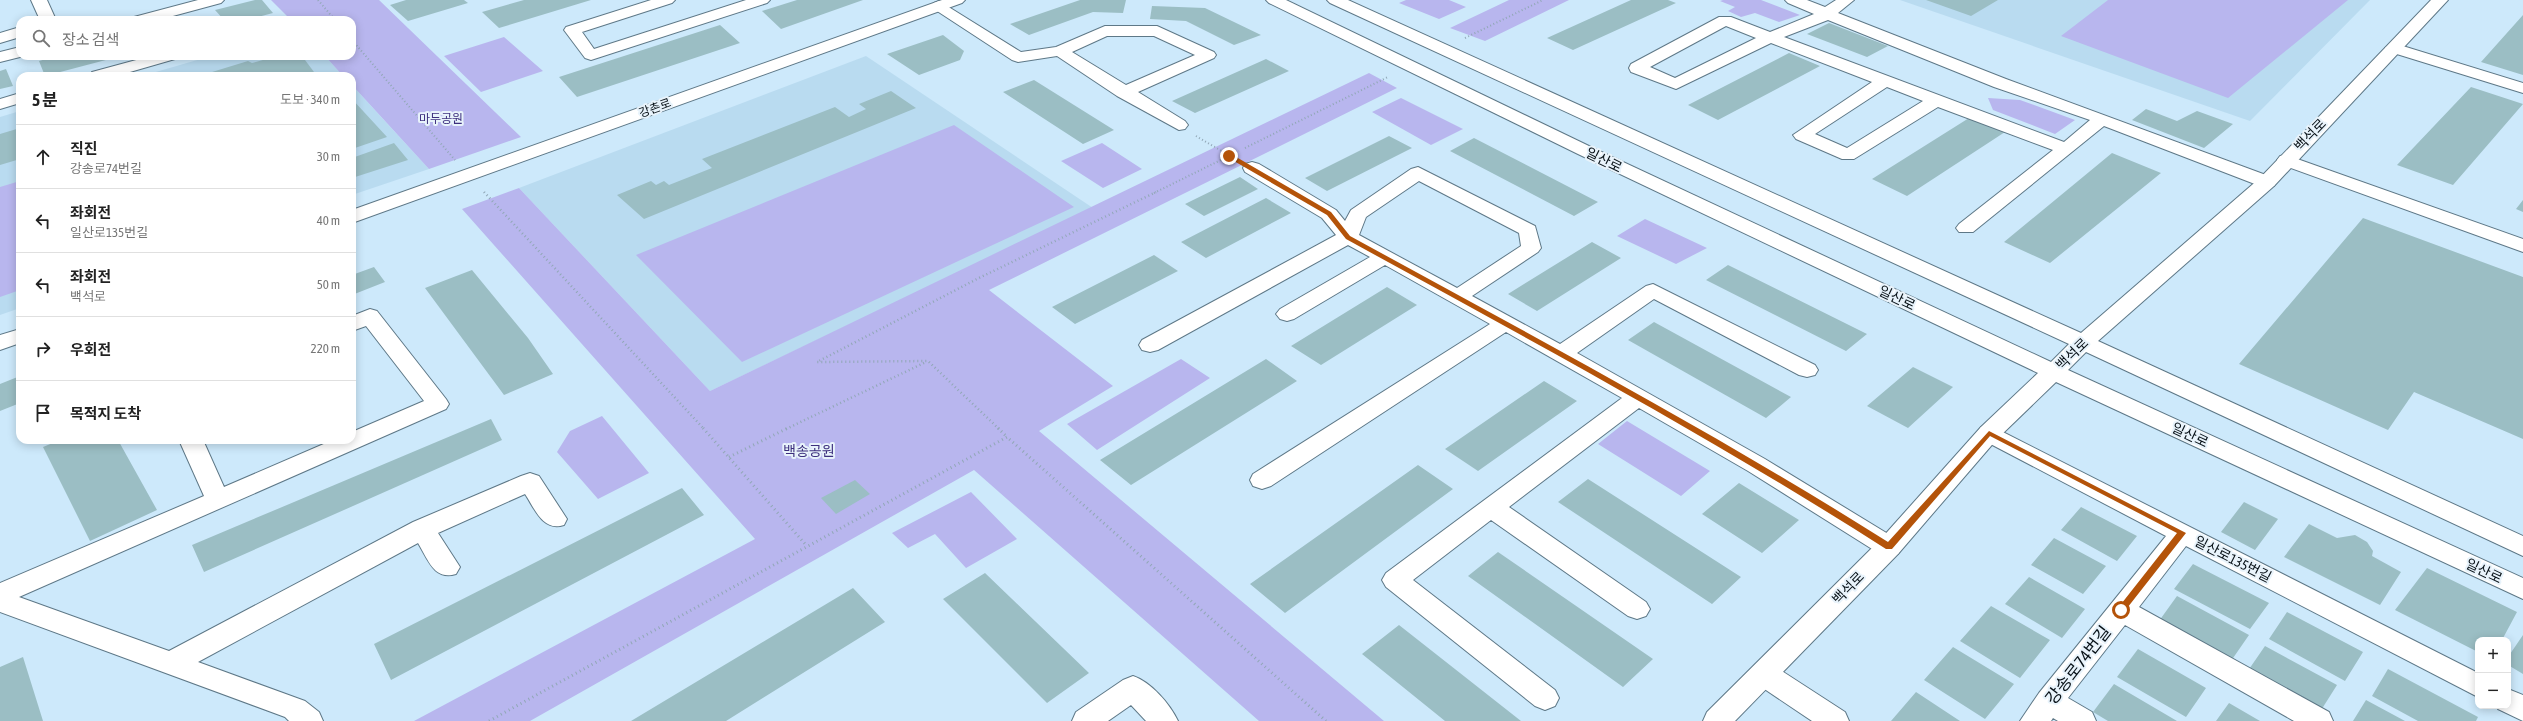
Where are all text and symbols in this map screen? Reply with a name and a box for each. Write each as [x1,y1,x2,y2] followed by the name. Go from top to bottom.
[16,16,356,60] search box
[30,27,52,49] icon: search
[62,31,119,48] text: 장소 검색
[32,90,58,110] text: 5 분
[280,92,340,107] text: 도보 · 340 m
[637,96,673,120] street label: 강촌로
[419,112,463,126] park label: 마두공원
[2291,115,2329,154] street label: 백석로
[70,140,98,157] text: 직진
[1583,144,1625,176] street label: 일산로
[32,146,54,168] icon: ahead
[1220,147,1238,165] route end
[317,149,340,164] text: 30 m
[70,161,142,176] text: 강송로74번길
[70,204,111,221] text: 좌회전
[32,210,54,232] icon: left
[317,213,340,228] text: 40 m
[70,225,148,240] text: 일산로135번길
[70,268,111,285] text: 좌회전
[32,274,54,296] icon: left
[317,277,340,292] text: 50 m
[1876,283,1918,313] street label: 일산로
[70,289,106,304] text: 백석로
[2053,335,2092,373] street label: 백석로
[32,338,54,360] icon: right
[70,341,111,358] text: 우회전
[311,341,340,356] text: 220 m
[32,402,54,424] icon: arrive
[70,405,141,422] text: 목적지 도착
[2169,420,2211,450] street label: 일산로
[783,443,835,459] park label: 백송공원
[2192,533,2274,585] street label: 일산로135번길
[2463,556,2505,586] street label: 일산로
[1829,568,1867,607] street label: 백석로
[2112,601,2130,619] route start
[2041,622,2115,708] street label: 강송로74번길
[2475,637,2511,709] map controls
[2475,637,2511,673] button: +
[2475,673,2511,709] button: −

